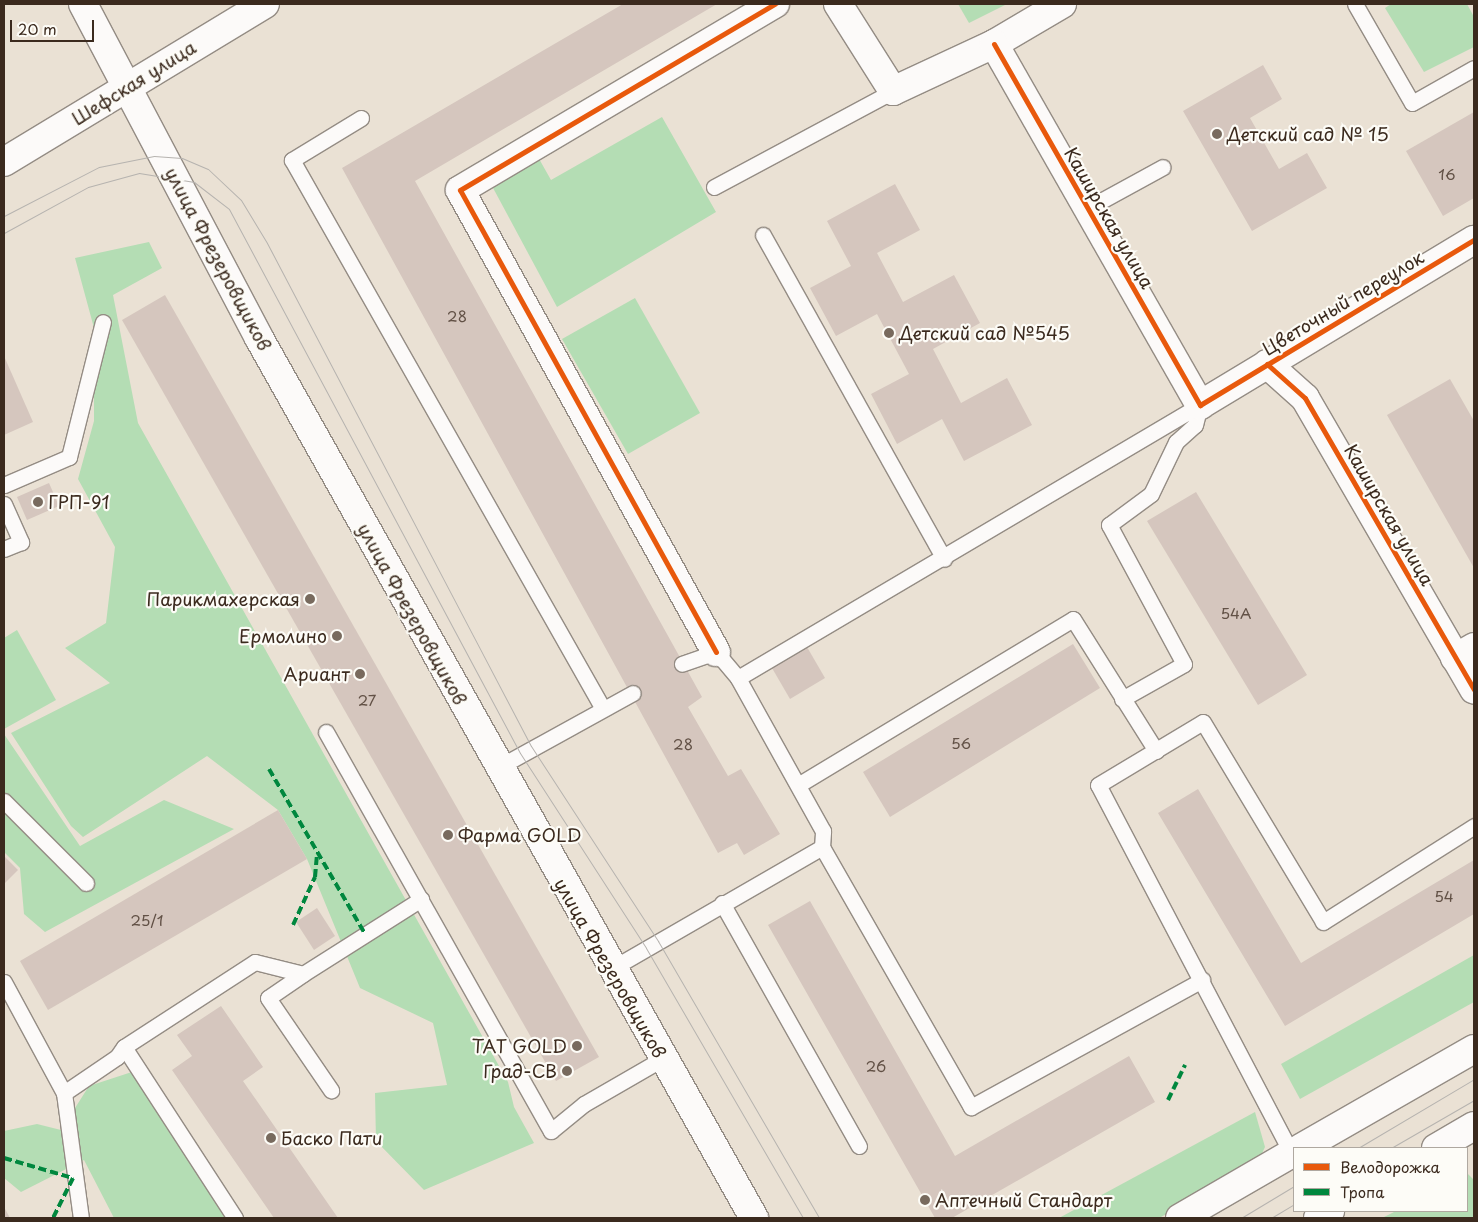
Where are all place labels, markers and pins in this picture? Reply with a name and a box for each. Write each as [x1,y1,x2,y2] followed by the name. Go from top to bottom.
[1227,123,1389,145] place label: Детский сад № 15
[1211,128,1223,140] marker: Детский сад № 15
[899,322,1071,344] place label: Детский сад №545
[883,327,895,339] marker: Детский сад №545
[48,491,110,513] place label: ГРП-91
[32,496,44,508] marker: ГРП-91
[146,588,300,610] place label: Парикмахерская
[304,593,316,605] marker: Парикмахерская
[239,625,327,647] place label: Ермолино
[331,630,343,642] marker: Ермолино
[283,663,350,685] place label: Ариант
[354,668,366,680] marker: Ариант
[458,824,581,846] place label: Фарма GOLD
[442,829,454,841] marker: Фарма GOLD
[471,1035,567,1057] place label: TAT GOLD
[571,1040,583,1052] marker: TAT GOLD
[483,1060,557,1082] place label: Град-СВ
[561,1065,573,1077] marker: Град-СВ
[281,1127,383,1149] place label: Баско Пати
[265,1132,277,1144] marker: Баско Пати
[935,1189,1113,1211] place label: Аптечный Стандарт
[919,1194,931,1206] marker: Аптечный Стандарт

